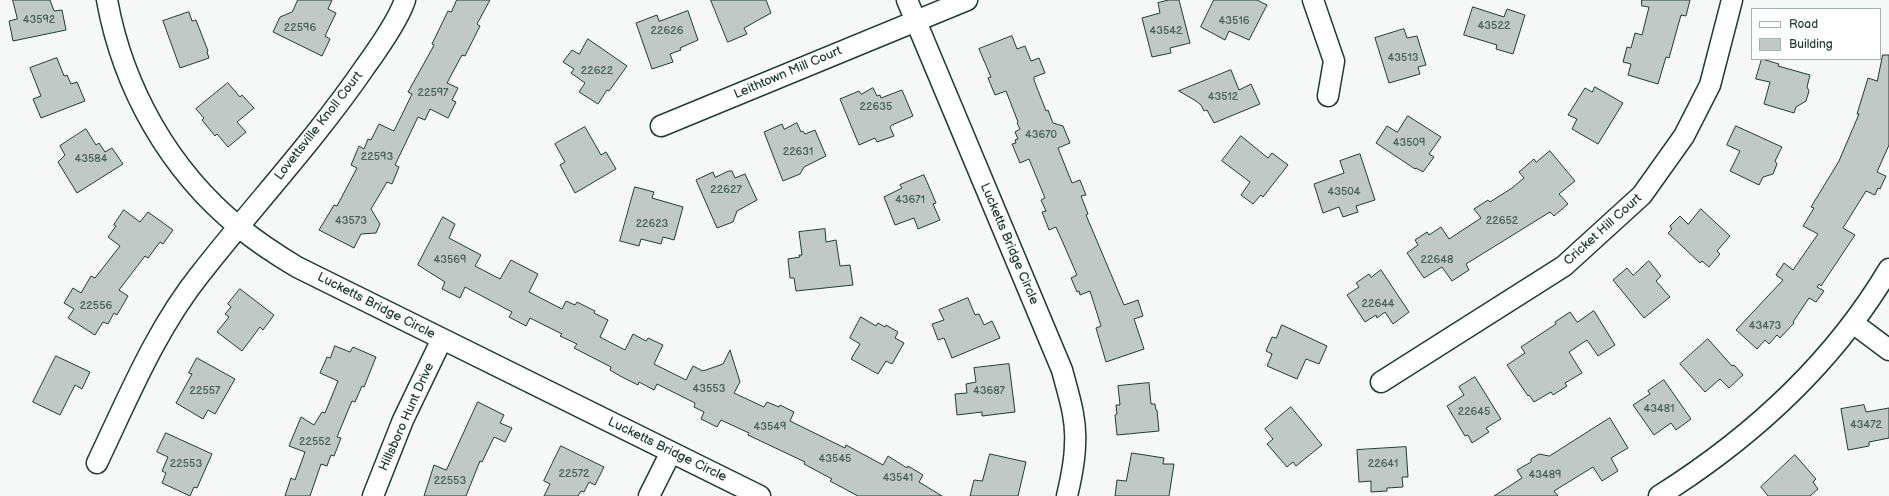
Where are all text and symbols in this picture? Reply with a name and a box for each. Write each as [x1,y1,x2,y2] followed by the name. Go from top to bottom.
[1751,8,1881,60] legend
[23,13,55,27] house number: 43592
[1219,14,1249,28] house number: 43516
[1789,17,1818,32] text: Road
[1478,19,1510,33] house number: 43522
[284,21,316,35] house number: 22596
[651,24,683,38] house number: 22626
[1150,24,1182,38] house number: 43542
[1789,37,1833,52] text: Building
[732,43,844,103] street label: Leithtown Mill Court
[1388,51,1418,65] house number: 43513
[581,64,613,78] house number: 22622
[272,69,366,183] street label: Lovettsville Knoll Court
[417,86,449,100] house number: 22597
[1208,90,1238,104] house number: 43512
[860,100,892,114] house number: 22635
[1025,128,1057,142] house number: 43670
[1393,136,1425,150] house number: 43509
[783,145,813,159] house number: 22631
[361,150,393,164] house number: 22593
[75,152,107,166] house number: 43584
[976,181,1042,307] street label: Lucketts Bridge Circle
[710,183,742,197] house number: 22627
[1328,185,1360,199] house number: 43504
[1561,191,1645,269] street label: Cricket Hill Court
[895,193,925,207] house number: 43671
[335,214,367,228] house number: 43573
[1486,214,1518,228] house number: 22652
[636,217,668,231] house number: 22623
[434,253,466,267] house number: 43569
[1421,253,1453,267] house number: 22648
[314,269,438,343] street label: Lucketts Bridge Circle
[1361,297,1395,311] house number: 22644
[80,299,112,313] house number: 22556
[1749,319,1781,333] house number: 43473
[376,360,438,474] street label: Hillsboro Hunt Drive
[693,382,725,396] house number: 43553
[190,384,220,398] house number: 22557
[973,384,1005,398] house number: 43687
[1644,402,1674,416] house number: 43481
[1458,405,1490,419] house number: 22645
[605,414,729,486] street label: Lucketts Bridge Circle
[1850,418,1882,432] house number: 43472
[754,420,786,434] house number: 43549
[299,435,331,449] house number: 22552
[819,452,851,466] house number: 43545
[170,457,202,471] house number: 22553
[1368,457,1398,471] house number: 22641
[558,467,590,481] house number: 22572
[1529,468,1561,482] house number: 43489
[883,471,913,485] house number: 43541
[434,474,466,488] house number: 22553

